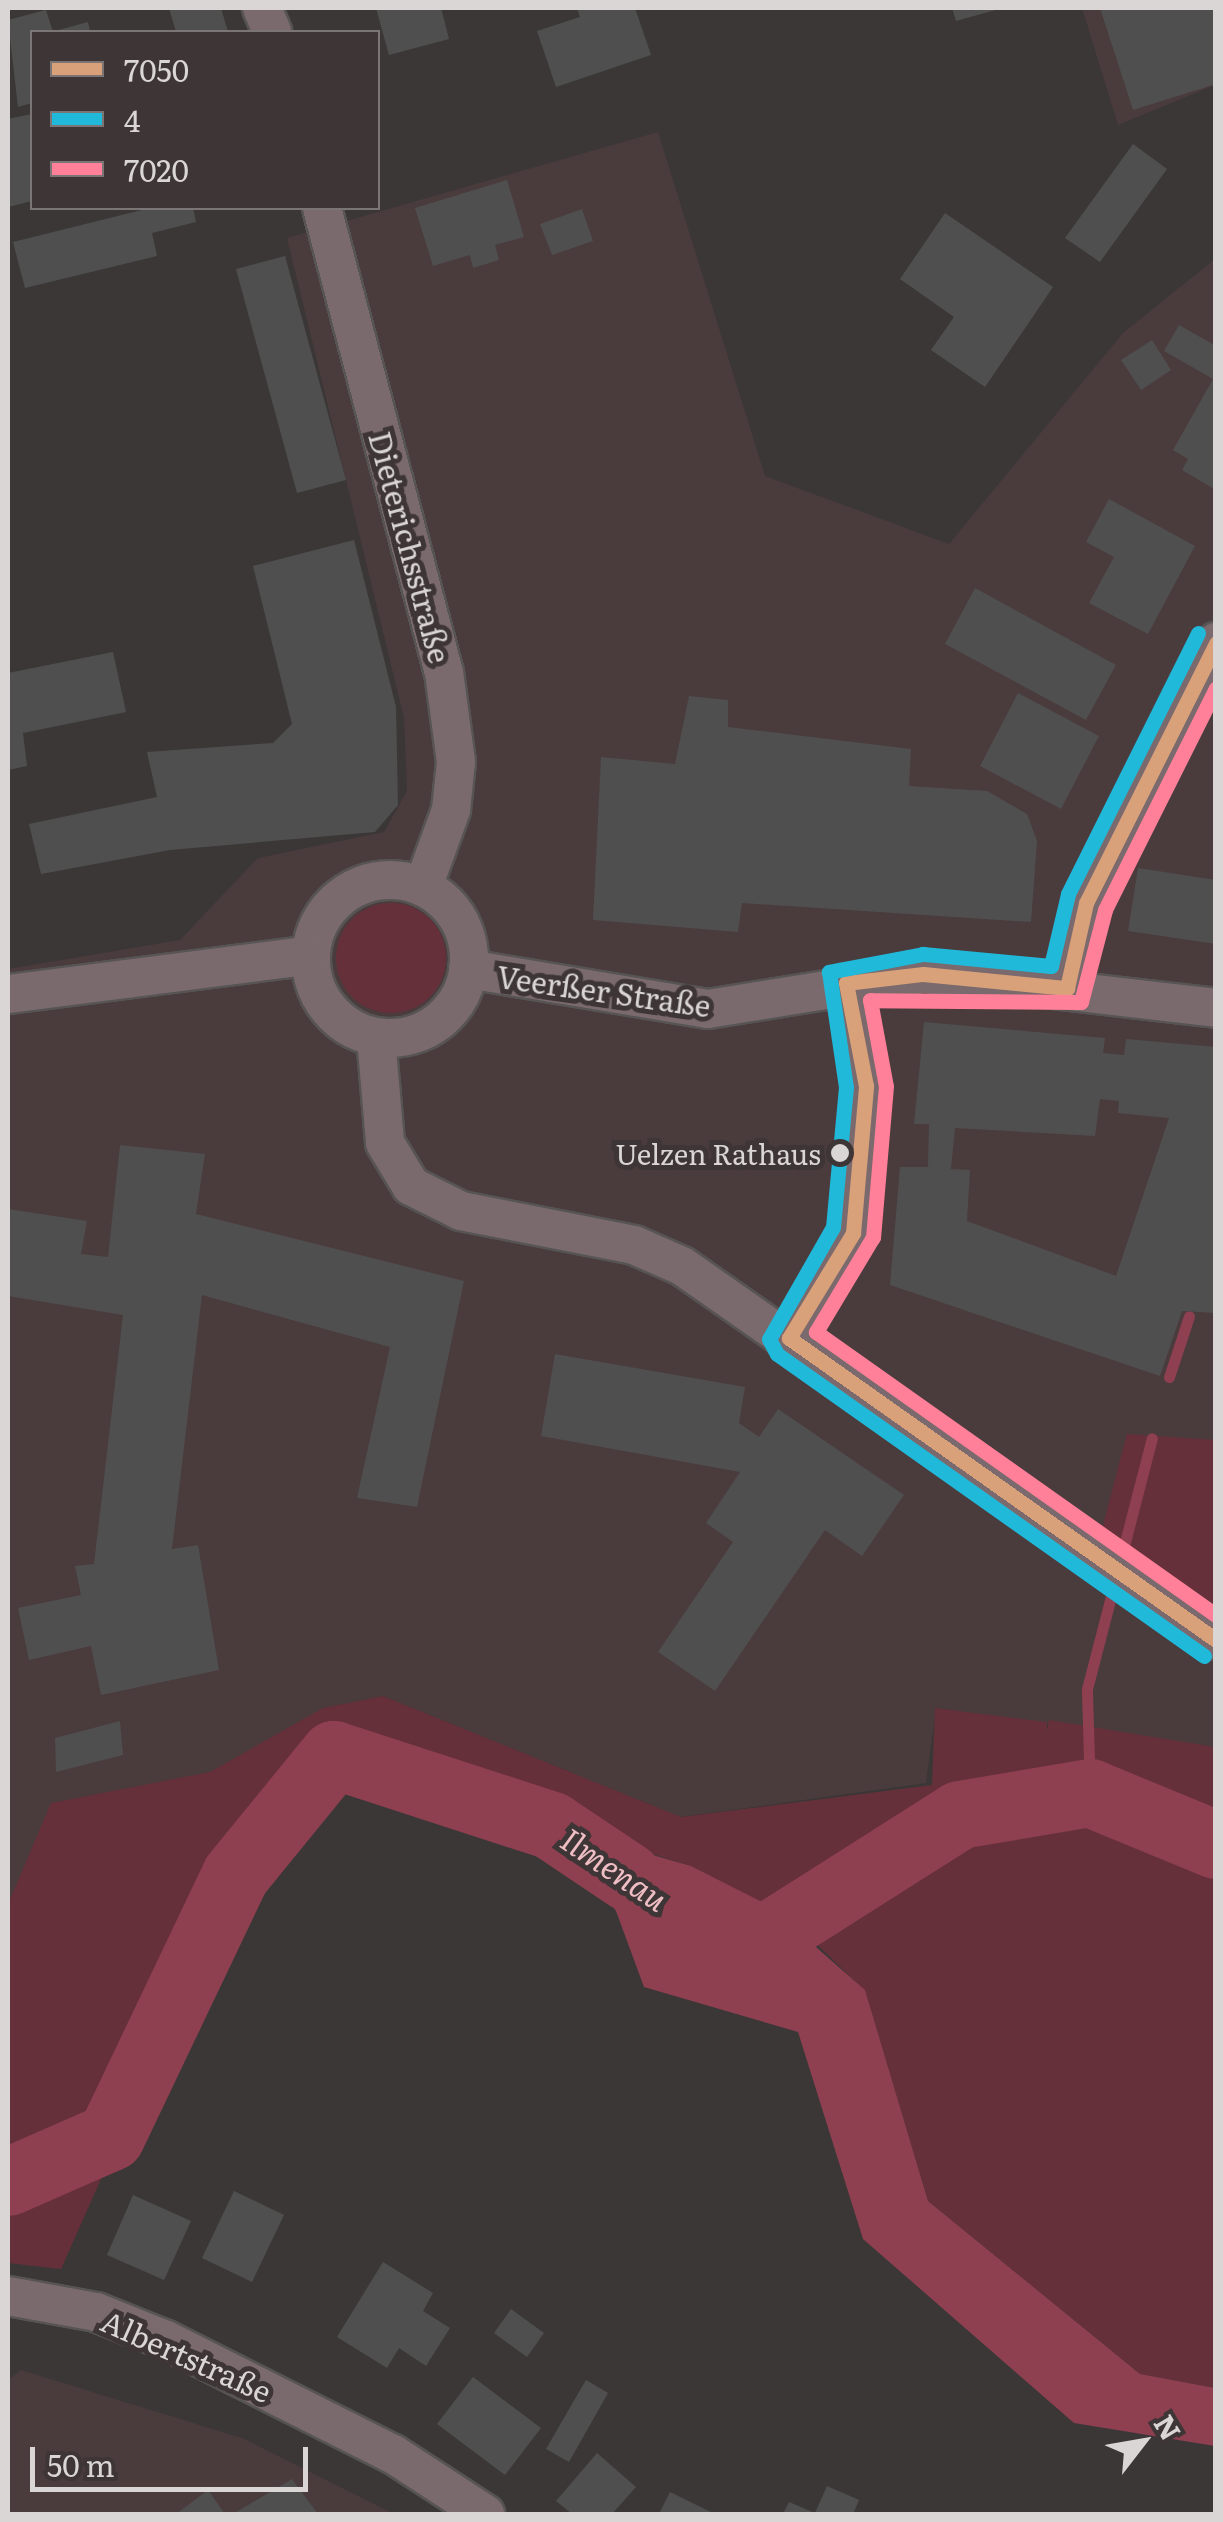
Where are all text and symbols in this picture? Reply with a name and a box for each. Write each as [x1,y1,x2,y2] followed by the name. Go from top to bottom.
[30,30,380,210] legend
[124,47,189,91] text: 7050
[124,97,141,141] text: 4
[124,147,189,191] text: 7020
[363,427,459,667] street label: Dieterichsstraße
[495,957,713,1023] street label: Veerßer Straße
[615,1136,821,1170] place label: Uelzen Rathaus
[830,1143,850,1163] marker: Uelzen Rathaus
[555,1819,675,1917] water label: Ilmenau
[96,2301,278,2409] street label: Albertstraße
[1093,2392,1193,2492] north arrow
[1145,2406,1193,2447] text: N
[35,2427,312,2489] scale bar
[47,2442,115,2486] text: 50 m

